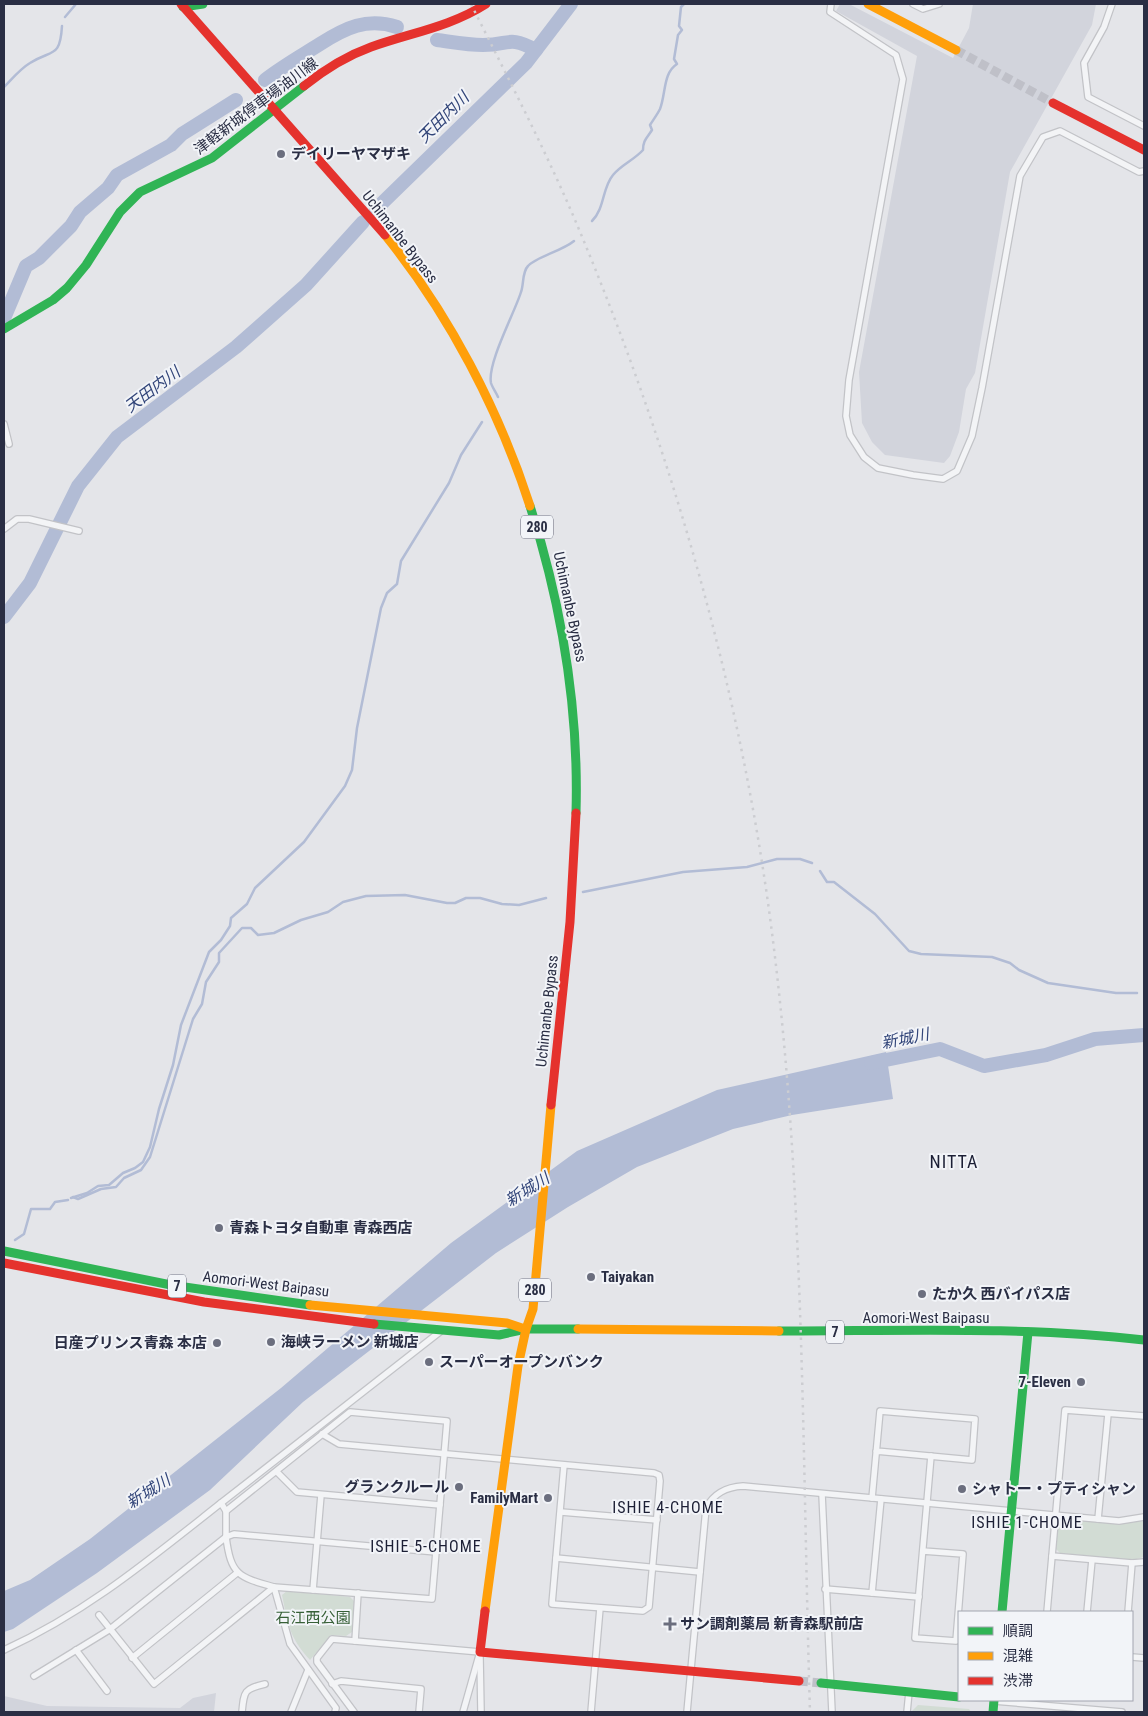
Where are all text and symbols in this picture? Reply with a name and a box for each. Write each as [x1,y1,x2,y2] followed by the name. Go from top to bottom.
[191,54,321,158] street label: 津軽新城停車場油川線
[414,87,474,147] water label: 天田内川
[291,145,411,163] place label: デイリーヤマザキ
[275,148,287,160] marker: デイリーヤマザキ
[358,187,442,287] street label: Uchimanbe Bypass
[121,361,185,416] water label: 天田内川
[521,516,553,538] road number: 280
[550,550,591,664] street label: Uchimanbe Bypass
[532,954,562,1068] street label: Uchimanbe Bypass
[880,1024,932,1052] water label: 新城川
[930,1151,978,1172] district label: NITTA
[502,1168,554,1210] water label: 新城川
[229,1219,412,1237] place label: 青森トヨタ自動車 青森西店
[213,1222,225,1234] marker: 青森トヨタ自動車 青森西店
[202,1267,330,1301] street label: Aomori-West Baipasu
[601,1268,654,1286] place label: Taiyakan
[585,1271,597,1283] marker: Taiyakan
[168,1274,186,1298] road number: 7
[519,1278,551,1302] road number: 280
[932,1285,1070,1303] place label: たか久 西バイパス店
[916,1288,928,1300] marker: たか久 西バイパス店
[862,1309,990,1327] street label: Aomori-West Baipasu
[826,1320,844,1344] road number: 7
[281,1333,419,1351] place label: 海峡ラーメン 新城店
[54,1334,207,1352] place label: 日産プリンス青森 本店
[265,1336,277,1348] marker: 海峡ラーメン 新城店
[211,1337,223,1349] marker: 日産プリンス青森 本店
[439,1353,604,1371] place label: スーパーオープンバンク
[423,1356,435,1368] marker: スーパーオープンバンク
[1019,1373,1071,1391] place label: 7-Eleven
[1075,1376,1087,1388] marker: 7-Eleven
[123,1470,175,1512] water label: 新城川
[344,1478,449,1496] place label: グランクルール
[972,1480,1136,1498] place label: シャトー・プティシャン
[453,1481,465,1493] marker: グランクルール
[956,1483,968,1495] marker: シャトー・プティシャン
[470,1489,538,1507] place label: FamilyMart
[542,1492,554,1504] marker: FamilyMart
[612,1498,724,1517] district label: ISHIE 4-CHOME
[971,1513,1083,1532] district label: ISHIE 1-CHOME
[370,1537,482,1556] district label: ISHIE 5-CHOME
[275,1609,351,1627] park label: 石江西公園
[958,1611,1133,1701] legend
[680,1615,863,1633] place label: サン調剤薬局 新青森駅前店
[664,1618,676,1630] marker: サン調剤薬局 新青森駅前店
[1003,1622,1033,1640] text: 順調
[1003,1647,1033,1665] text: 混雑
[1003,1672,1033,1690] text: 渋滞

